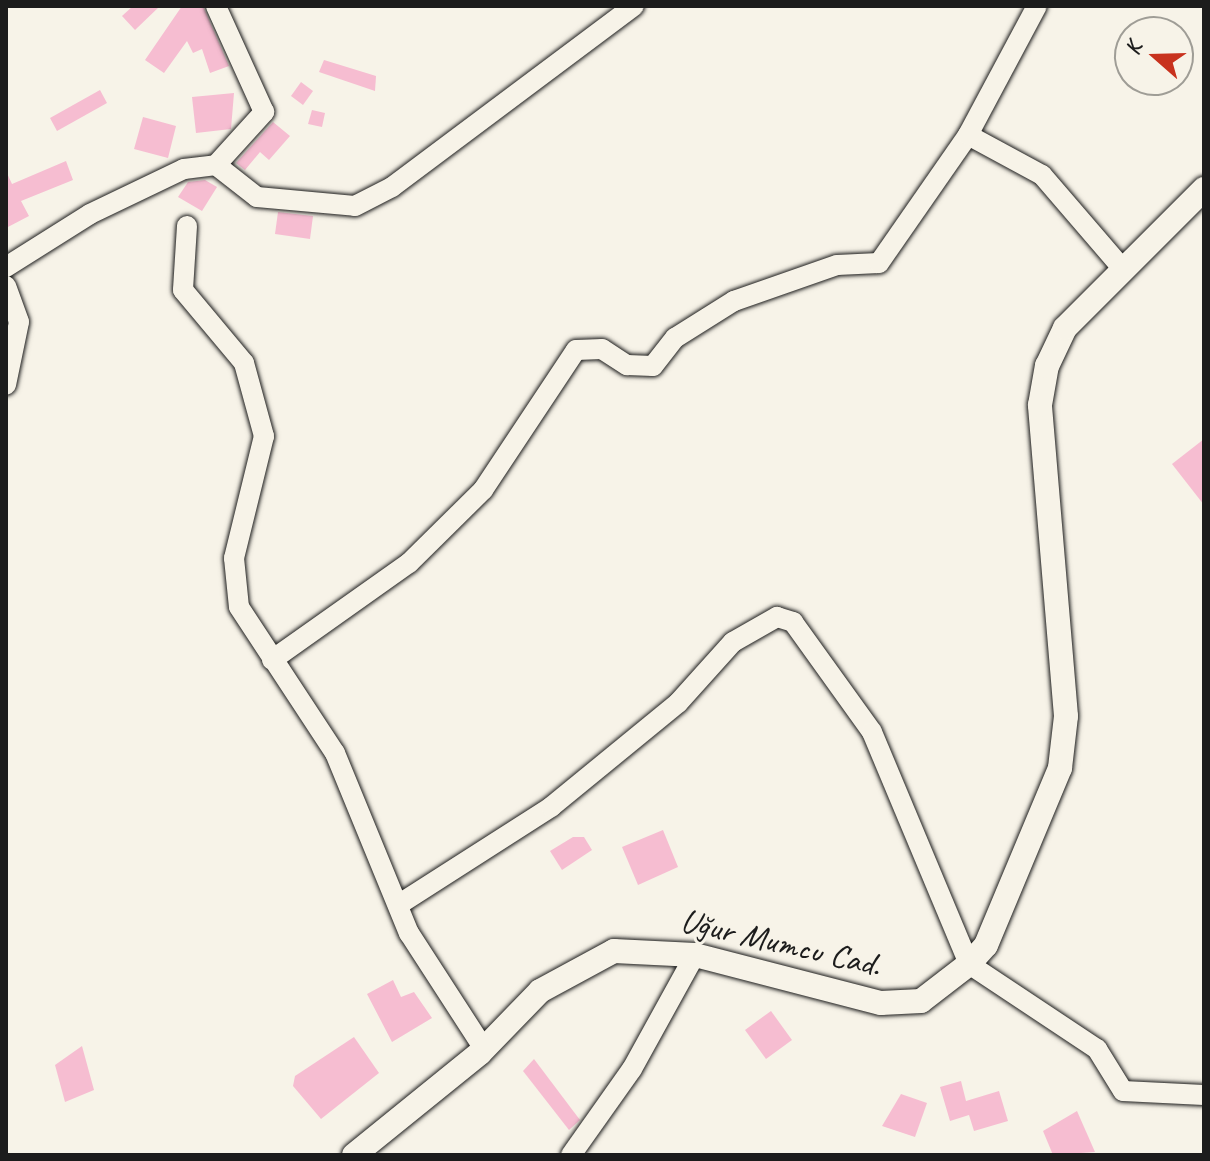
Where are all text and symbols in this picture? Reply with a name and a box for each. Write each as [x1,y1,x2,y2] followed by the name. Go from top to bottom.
[1114,16,1194,96] north arrow
[1118,38,1148,59] text: K
[678,900,884,984] street label: Uğur Mumcu Cad.

